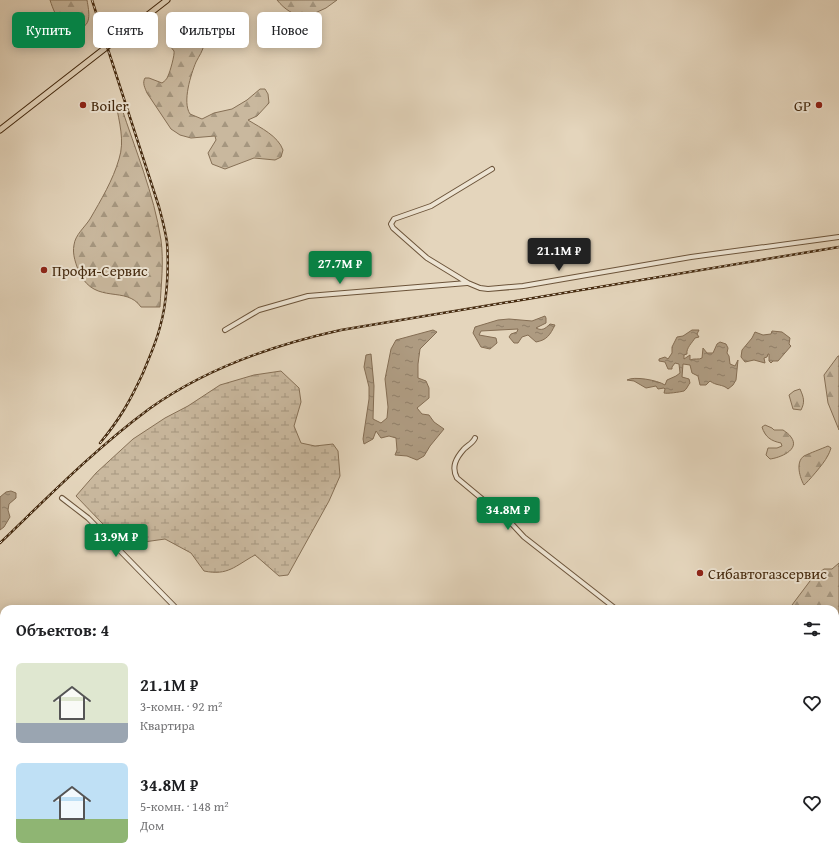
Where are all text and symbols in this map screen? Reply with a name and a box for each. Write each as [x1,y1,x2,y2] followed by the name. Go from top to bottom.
[12,12,85,48] chip: Купить
[93,12,158,48] chip: Снять
[166,12,249,48] chip: Фильтры
[257,12,322,48] chip: Новое
[91,95,129,116] place label: Boiler
[794,95,811,116] place label: GP
[78,100,88,110] marker: Boiler
[814,100,824,110] marker: GP
[522,238,596,272] pin: 21.1M ₽
[537,241,581,260] text: 21.1M ₽
[303,251,377,285] pin: 27.7M ₽
[318,254,362,273] text: 27.7M ₽
[52,260,148,281] place label: Профи-Сервис
[39,265,49,275] marker: Профи-Сервис
[471,497,545,531] pin: 34.8M ₽
[486,500,530,519] text: 34.8M ₽
[79,524,153,558] pin: 13.9M ₽
[94,527,138,546] text: 13.9M ₽
[708,563,827,584] place label: Сибавтогазсервис
[695,568,705,578] marker: Сибавтогазсервис
[16,617,109,642] text: Объектов: 4
[801,618,823,640] icon: filters
[140,672,198,697] text: 21.1M ₽
[48,679,96,727] icon: home
[801,692,823,714] icon: heart
[140,697,222,716] text: 3-комн. · 92 m²
[140,716,195,735] text: Квартира
[140,772,198,797] text: 34.8M ₽
[48,779,96,827] icon: home
[801,792,823,814] icon: heart
[140,797,229,816] text: 5-комн. · 148 m²
[140,816,164,835] text: Дом

